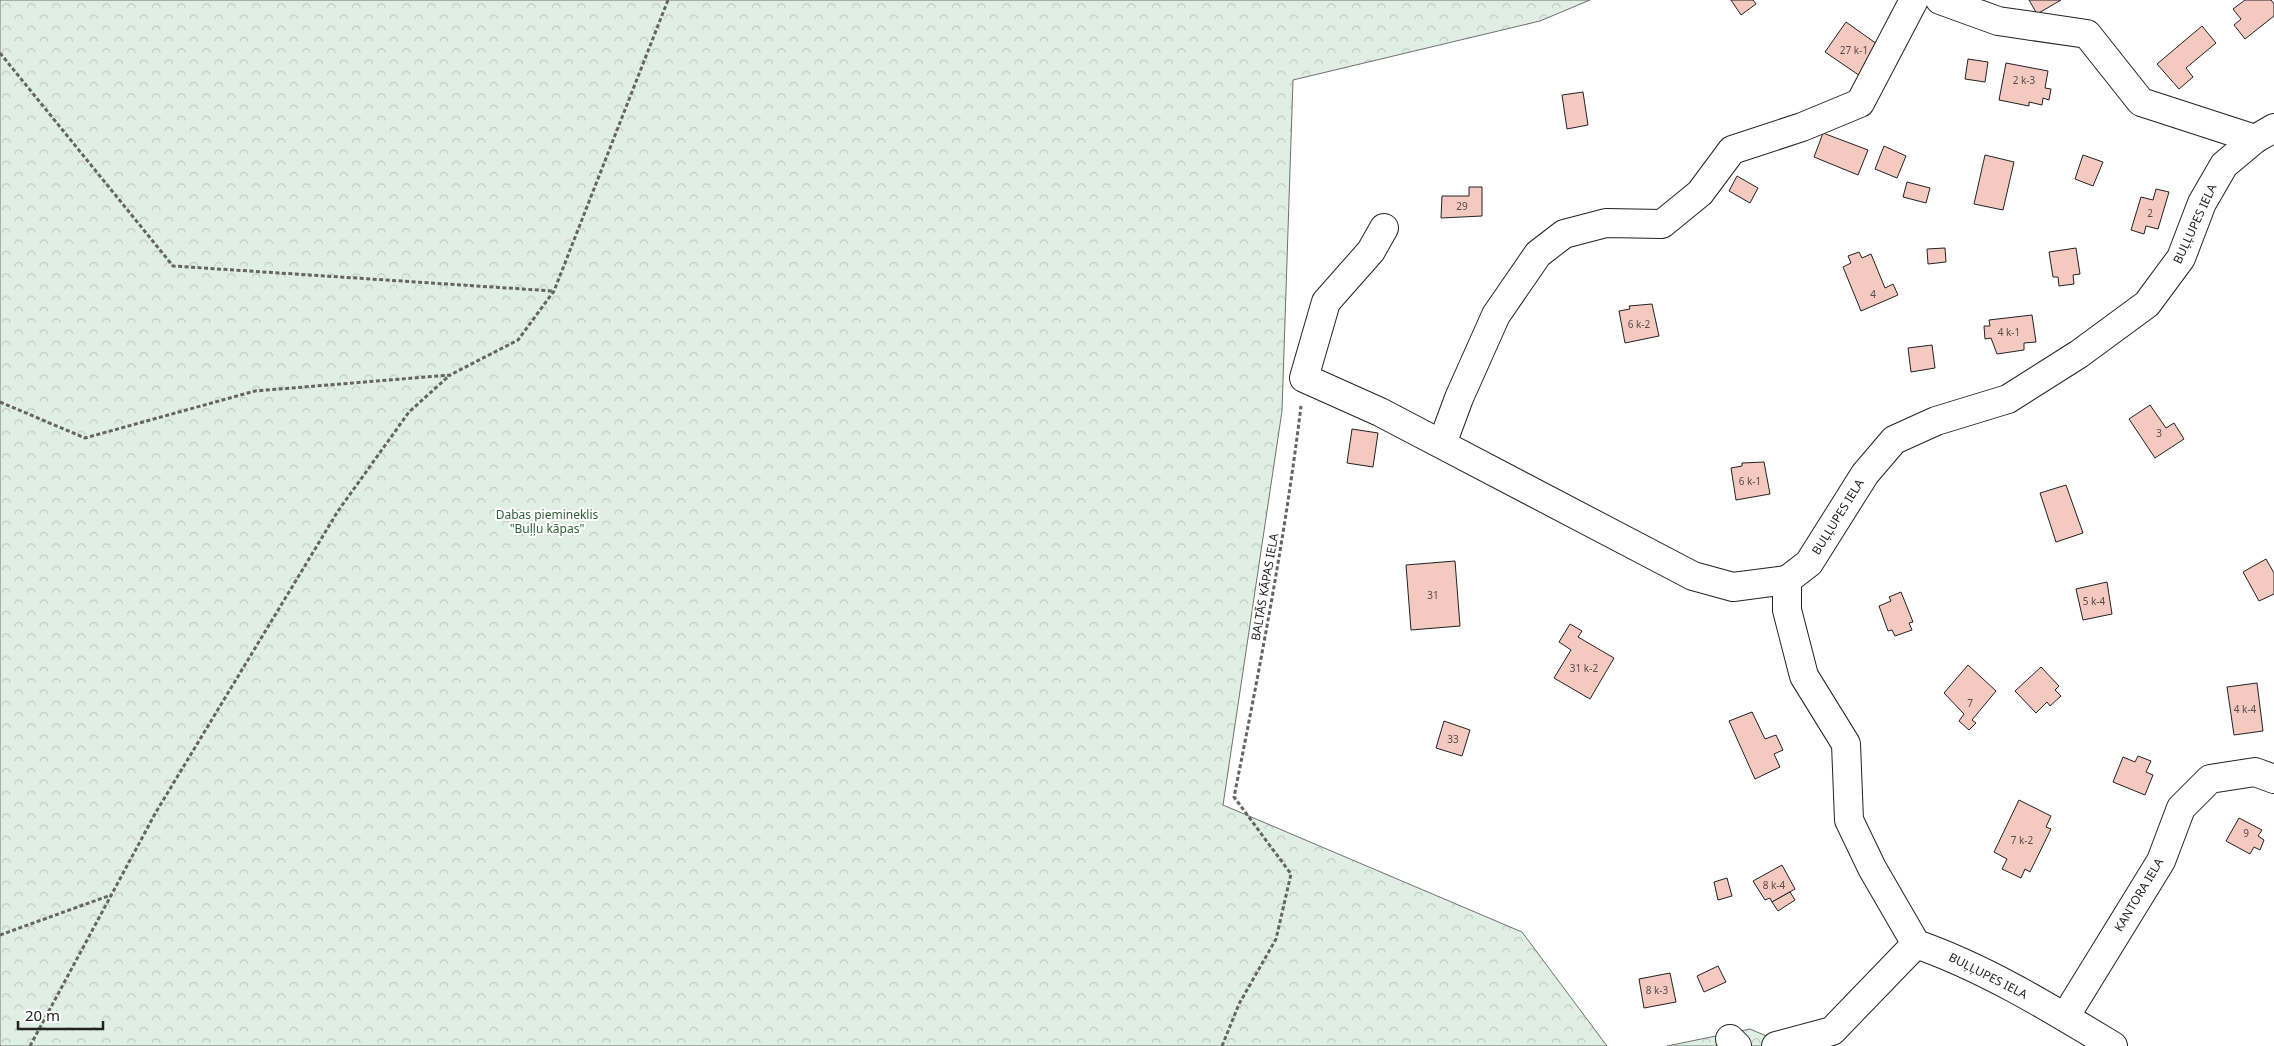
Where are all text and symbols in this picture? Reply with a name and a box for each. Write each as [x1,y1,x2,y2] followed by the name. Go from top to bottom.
[1840,43,1868,57] house number: 27 k-1
[2013,73,2036,87] house number: 2 k-3
[2169,181,2221,266] street label: BUĻĻUPES IELA
[1456,199,1468,213] house number: 29
[2147,206,2153,220] house number: 2
[1870,287,1876,301] house number: 4
[1628,317,1651,331] house number: 6 k-2
[1998,325,2020,339] house number: 4 k-1
[2156,426,2162,440] house number: 3
[1739,474,1761,488] house number: 6 k-1
[1808,475,1868,558] street label: BUĻĻUPES IELA
[496,506,599,537] park label: Dabas piemineklis "Buļļu kāpas"
[1247,532,1282,642] street label: BALTĀS KĀPAS IELA
[1427,588,1439,602] house number: 31
[2083,594,2106,608] house number: 5 k-4
[1570,661,1598,675] house number: 31 k-2
[1967,696,1973,710] house number: 7
[2234,702,2257,716] house number: 4 k-4
[1447,732,1459,746] house number: 33
[2243,826,2249,840] house number: 9
[2011,833,2034,847] house number: 7 k-2
[2110,855,2167,935] street label: KANTORA IELA
[1763,878,1786,892] house number: 8 k-4
[1946,948,2031,1003] street label: BUĻĻUPES IELA
[1646,983,1669,997] house number: 8 k-3
[18,998,102,1030] scale bar
[25,1005,60,1025] text: 20 m

